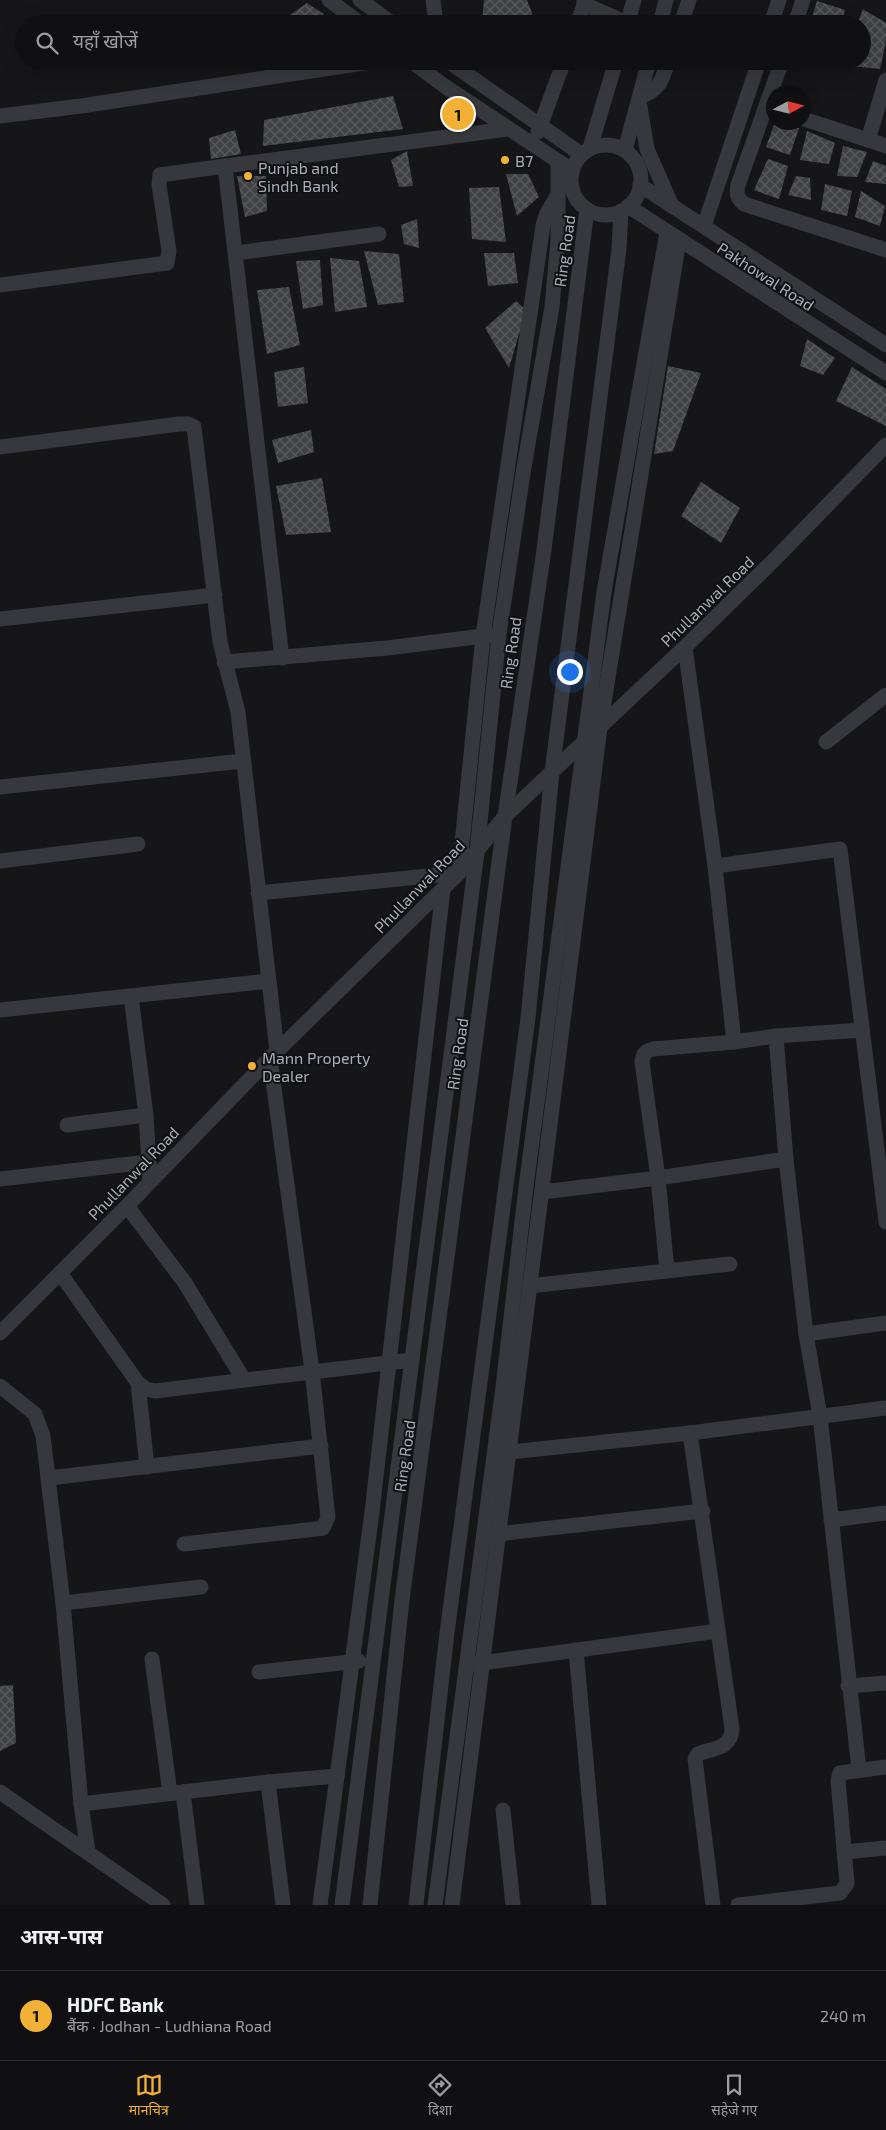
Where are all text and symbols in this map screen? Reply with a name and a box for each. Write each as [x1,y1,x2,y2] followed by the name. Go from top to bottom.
[15,15,871,70] search box
[33,29,61,57] icon: search
[73,29,138,52] text: यहाँ खोजें
[766,85,811,130] north arrow
[442,95,474,133] pin: 1
[515,151,533,170] place label: B7
[499,154,511,166] marker: B7
[258,158,339,195] place label: Punjab and Sindh Bank
[242,170,254,182] marker: Punjab and Sindh Bank
[550,214,578,288] street label: Ring Road
[714,238,818,314] street label: Pakhowal Road
[656,552,758,650] street label: Phullanwal Road
[496,616,524,690] street label: Ring Road
[557,659,583,685] your location
[370,835,468,937] street label: Phullanwal Road
[443,1017,471,1091] street label: Ring Road
[262,1048,371,1085] place label: Mann Property Dealer
[246,1060,258,1072] marker: Mann Property Dealer
[84,1122,182,1224] street label: Phullanwal Road
[390,1419,418,1493] street label: Ring Road
[20,1923,103,1948] text: आस-पास
[67,1993,164,2016] text: HDFC Bank
[33,2006,39,2025] text: 1
[820,2006,866,2025] text: 240 m
[67,2016,272,2035] text: बैंक · Jodhan - Ludhiana Road
[129,2071,169,2121] tab: मानचित्र
[426,2071,454,2121] tab: दिशा
[711,2071,757,2121] tab: सहेजे गए

